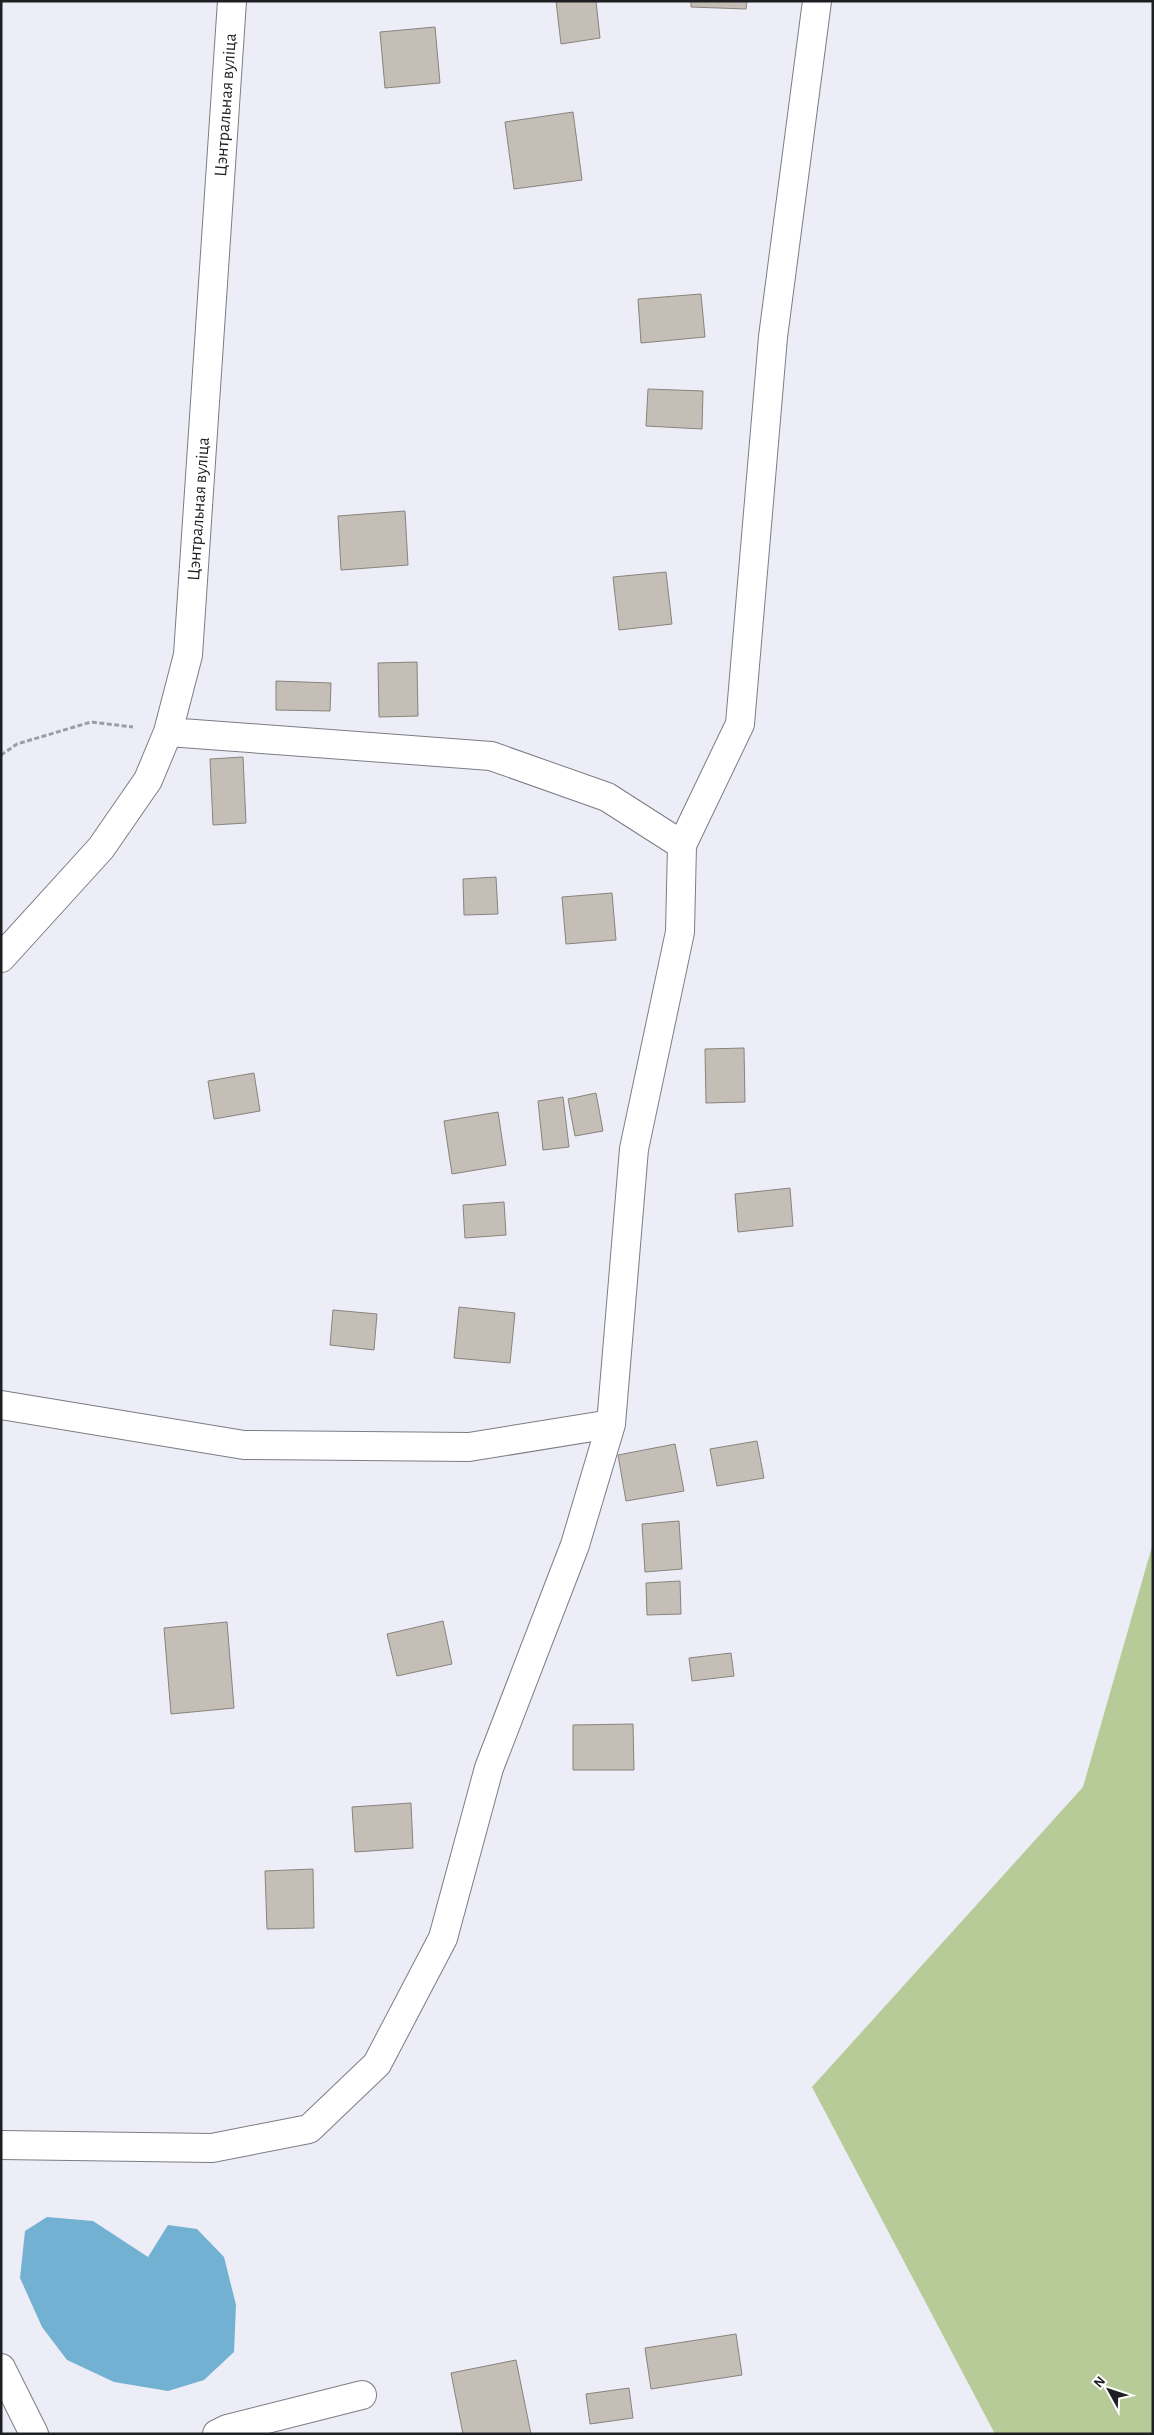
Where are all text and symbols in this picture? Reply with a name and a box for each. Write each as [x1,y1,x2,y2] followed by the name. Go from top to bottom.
[212,33,240,178] street label: Цэнтральная вуліца
[185,437,213,582] street label: Цэнтральная вуліца
[1084,2365,1134,2415] north arrow
[1091,2374,1108,2391] text: N

